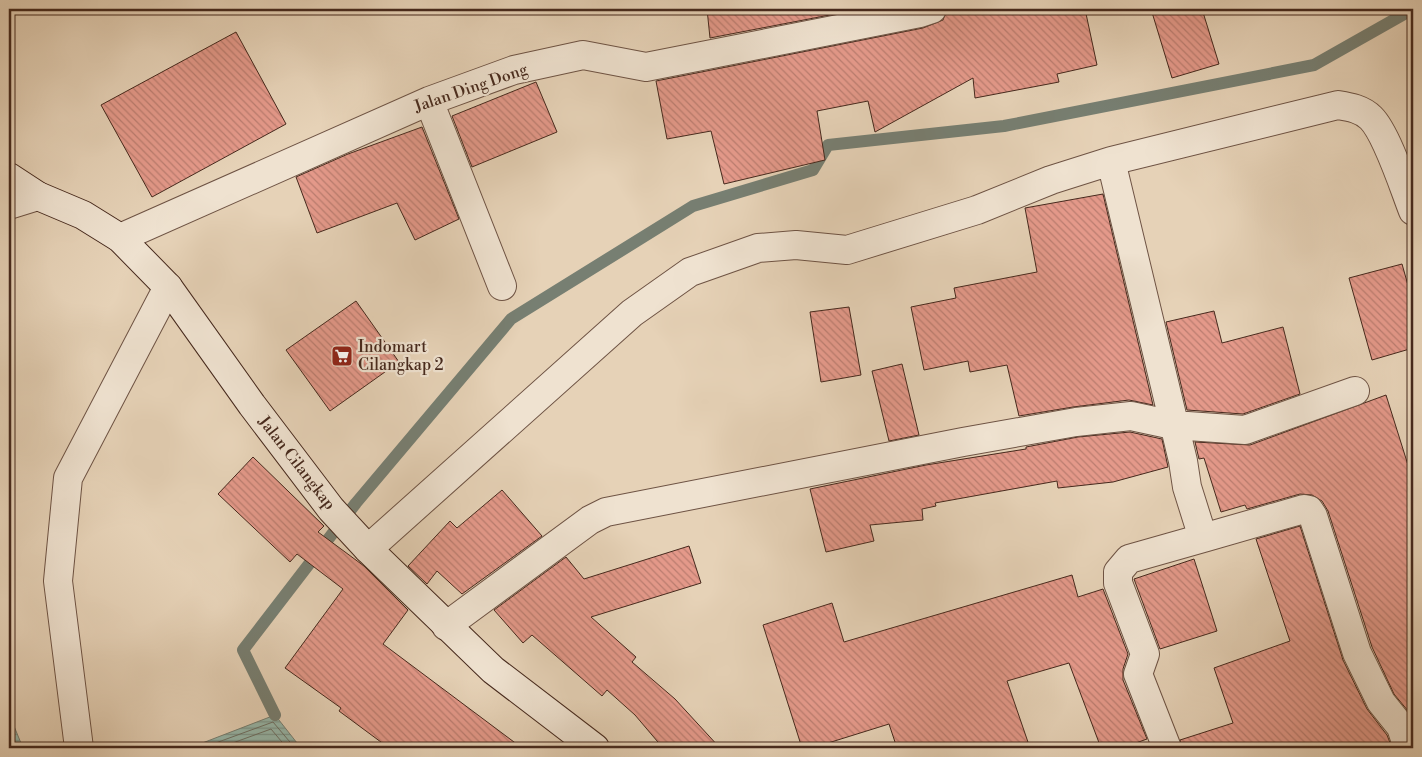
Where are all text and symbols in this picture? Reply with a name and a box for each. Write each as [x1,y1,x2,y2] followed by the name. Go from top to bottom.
[411,59,531,117] street label: Jalan Ding Dong
[358,337,444,375] place label: Indomart Cilangkap 2
[330,344,354,368] supermarket icon: Indomart Cilangkap 2
[254,411,340,514] street label: Jalan Cilangkap

